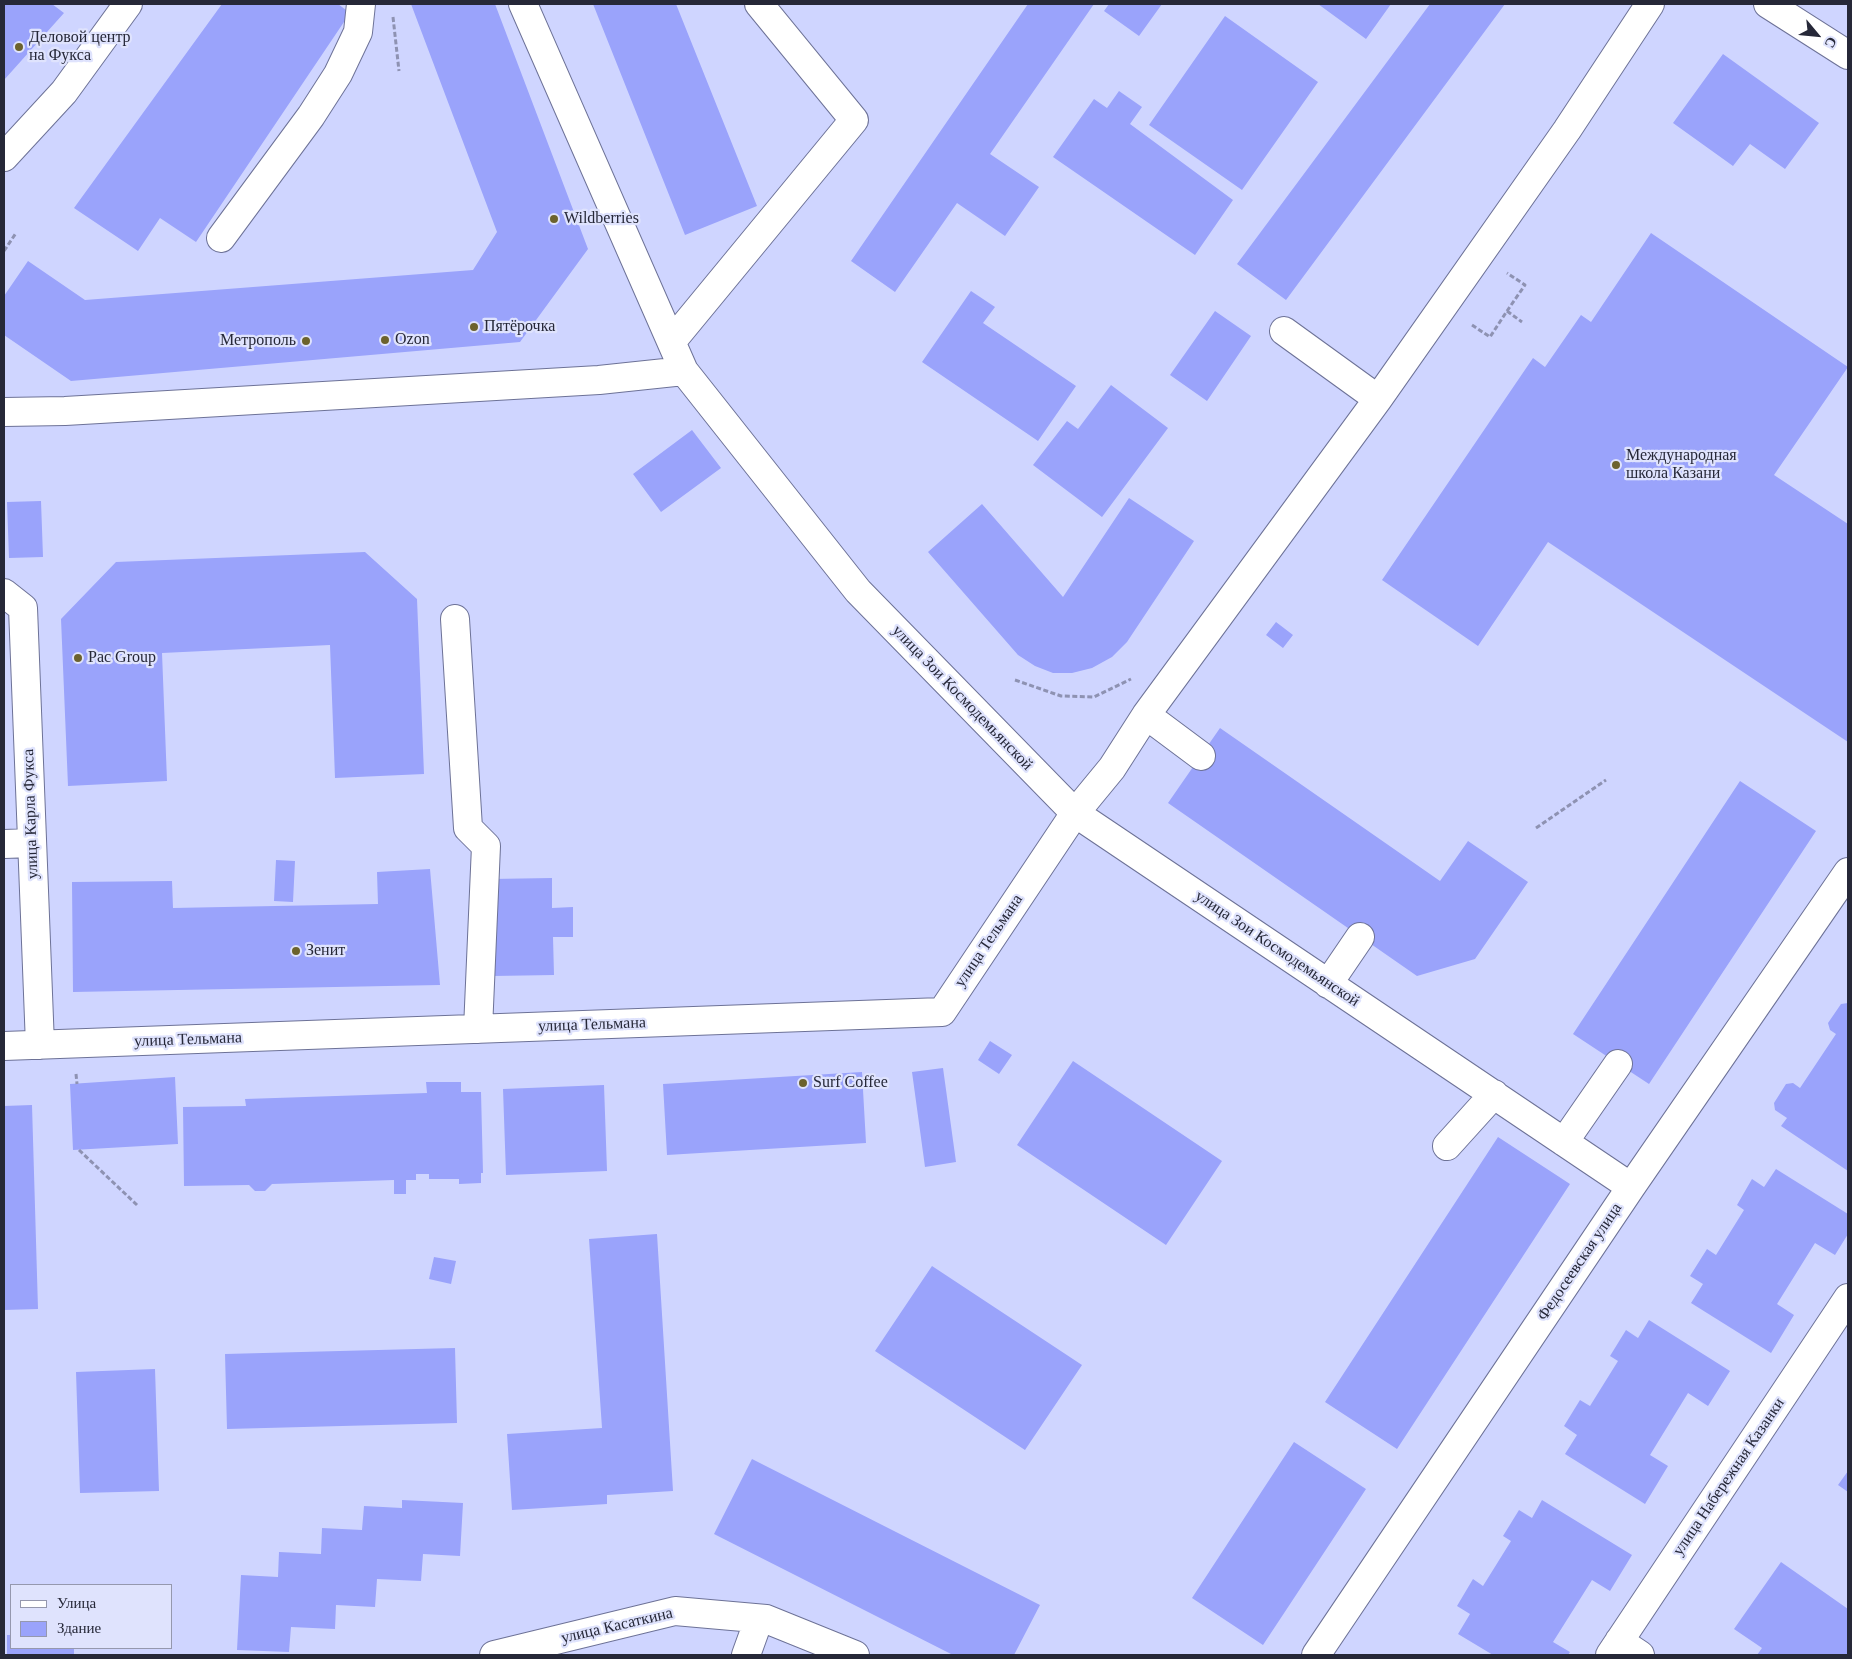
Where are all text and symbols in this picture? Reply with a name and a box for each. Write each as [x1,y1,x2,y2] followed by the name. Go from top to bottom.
[1792,10,1842,60] north arrow
[29,28,131,66] place label: Деловой центр на Фукса
[1822,34,1840,50] text: С
[13,41,25,53] marker: Деловой центр на Фукса
[564,209,639,229] place label: Wildberries
[548,213,560,225] marker: Wildberries
[484,317,555,337] place label: Пятёрочка
[468,321,480,333] marker: Пятёрочка
[395,330,430,350] place label: Ozon
[220,331,296,351] place label: Метрополь
[379,334,391,346] marker: Ozon
[300,335,312,347] marker: Метрополь
[1626,446,1737,484] place label: Международная школа Казани
[1610,459,1622,471] marker: Международная школа Казани
[888,621,1036,775] street label: улица Зои Космодемьянской
[88,648,156,668] place label: Pac Group
[72,652,84,664] marker: Pac Group
[19,749,43,879] street label: улица Карла Фукса
[1191,887,1363,1011] street label: улица Зои Космодемьянской
[951,891,1027,991] street label: улица Тельмана
[306,941,345,961] place label: Зенит
[290,945,302,957] marker: Зенит
[538,1014,646,1036] street label: улица Тельмана
[134,1029,242,1051] street label: улица Тельмана
[813,1073,888,1093] place label: Surf Coffee
[797,1077,809,1089] marker: Surf Coffee
[1534,1200,1626,1324] street label: Федосеевская улица
[1669,1394,1789,1560] street label: улица Набережная Казанки
[10,1584,172,1649] legend
[57,1595,96,1611] text: Улица
[559,1604,675,1648] street label: улица Касаткина
[57,1620,101,1636] text: Здание

